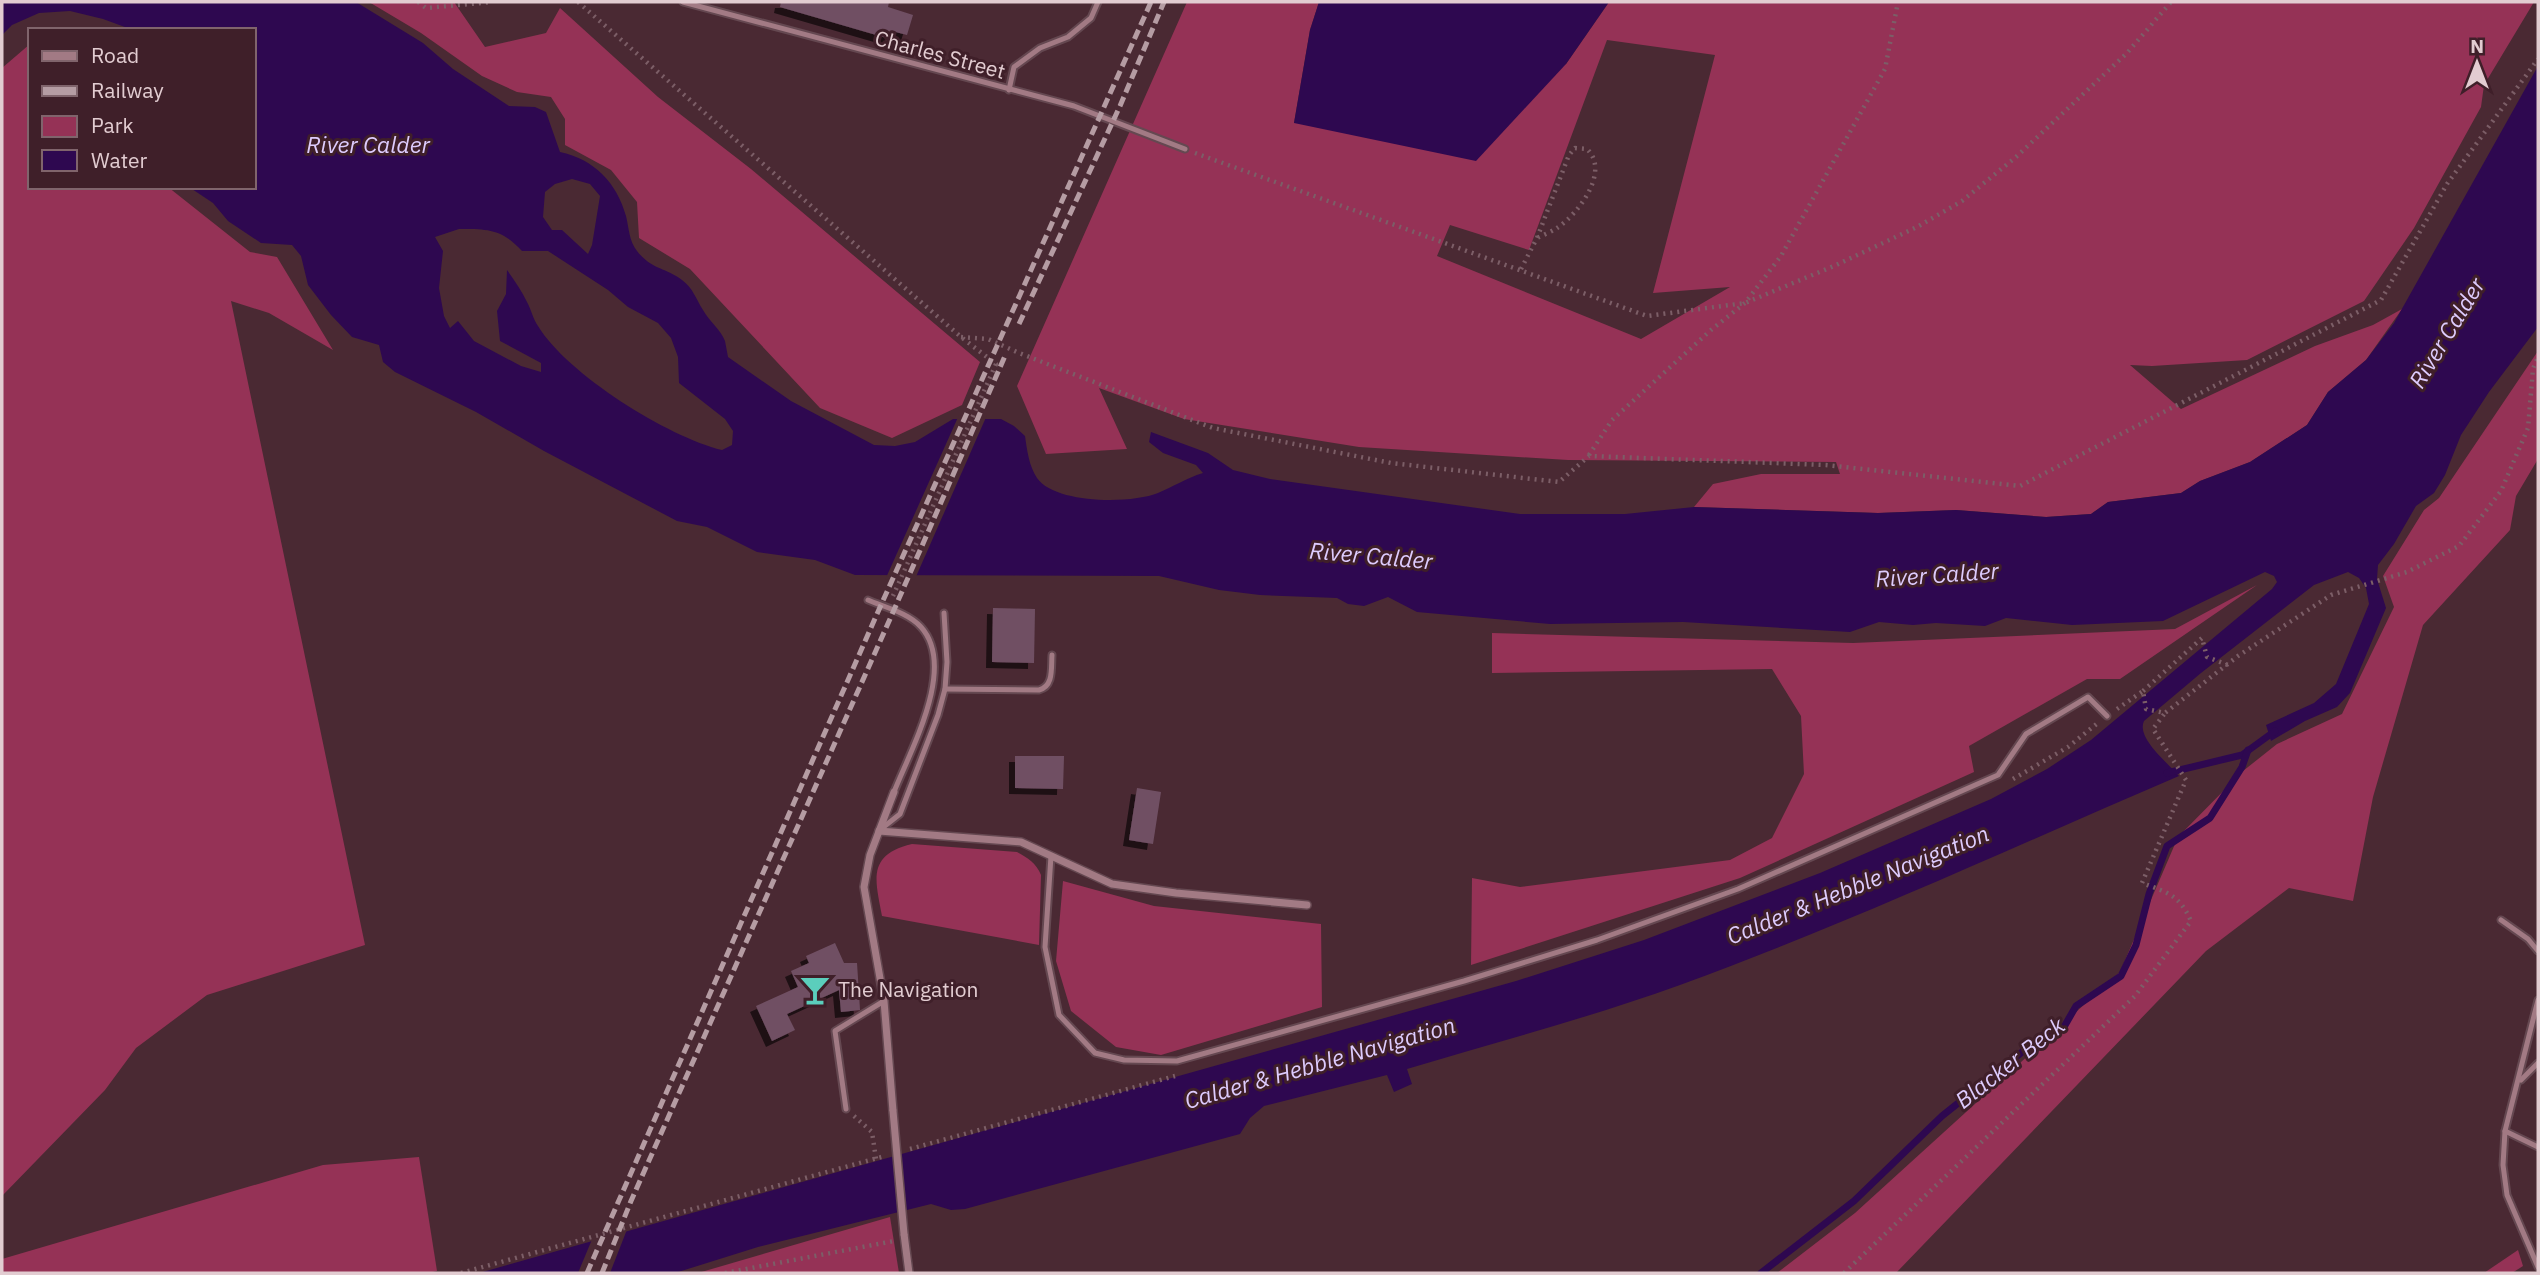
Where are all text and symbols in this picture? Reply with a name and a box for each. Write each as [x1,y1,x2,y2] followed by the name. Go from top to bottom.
[872,23,1009,85] street label: Charles Street
[28,28,256,189] legend
[2442,28,2512,98] north arrow
[2470,34,2484,58] text: N
[91,41,139,69] text: Road
[91,76,164,104] text: Railway
[91,111,134,139] text: Park
[306,129,430,159] water label: River Calder
[91,146,148,174] text: Water
[2401,271,2491,393] water label: River Calder
[1308,535,1435,575] water label: River Calder
[1874,555,2000,593] water label: River Calder
[1722,818,1993,950] water label: Calder & Hebble Navigation
[798,973,832,1007] bar icon: The Navigation
[838,975,978,1003] place label: The Navigation
[1181,1009,1459,1115] water label: Calder & Hebble Navigation
[1948,1009,2071,1114] water label: Blacker Beck

